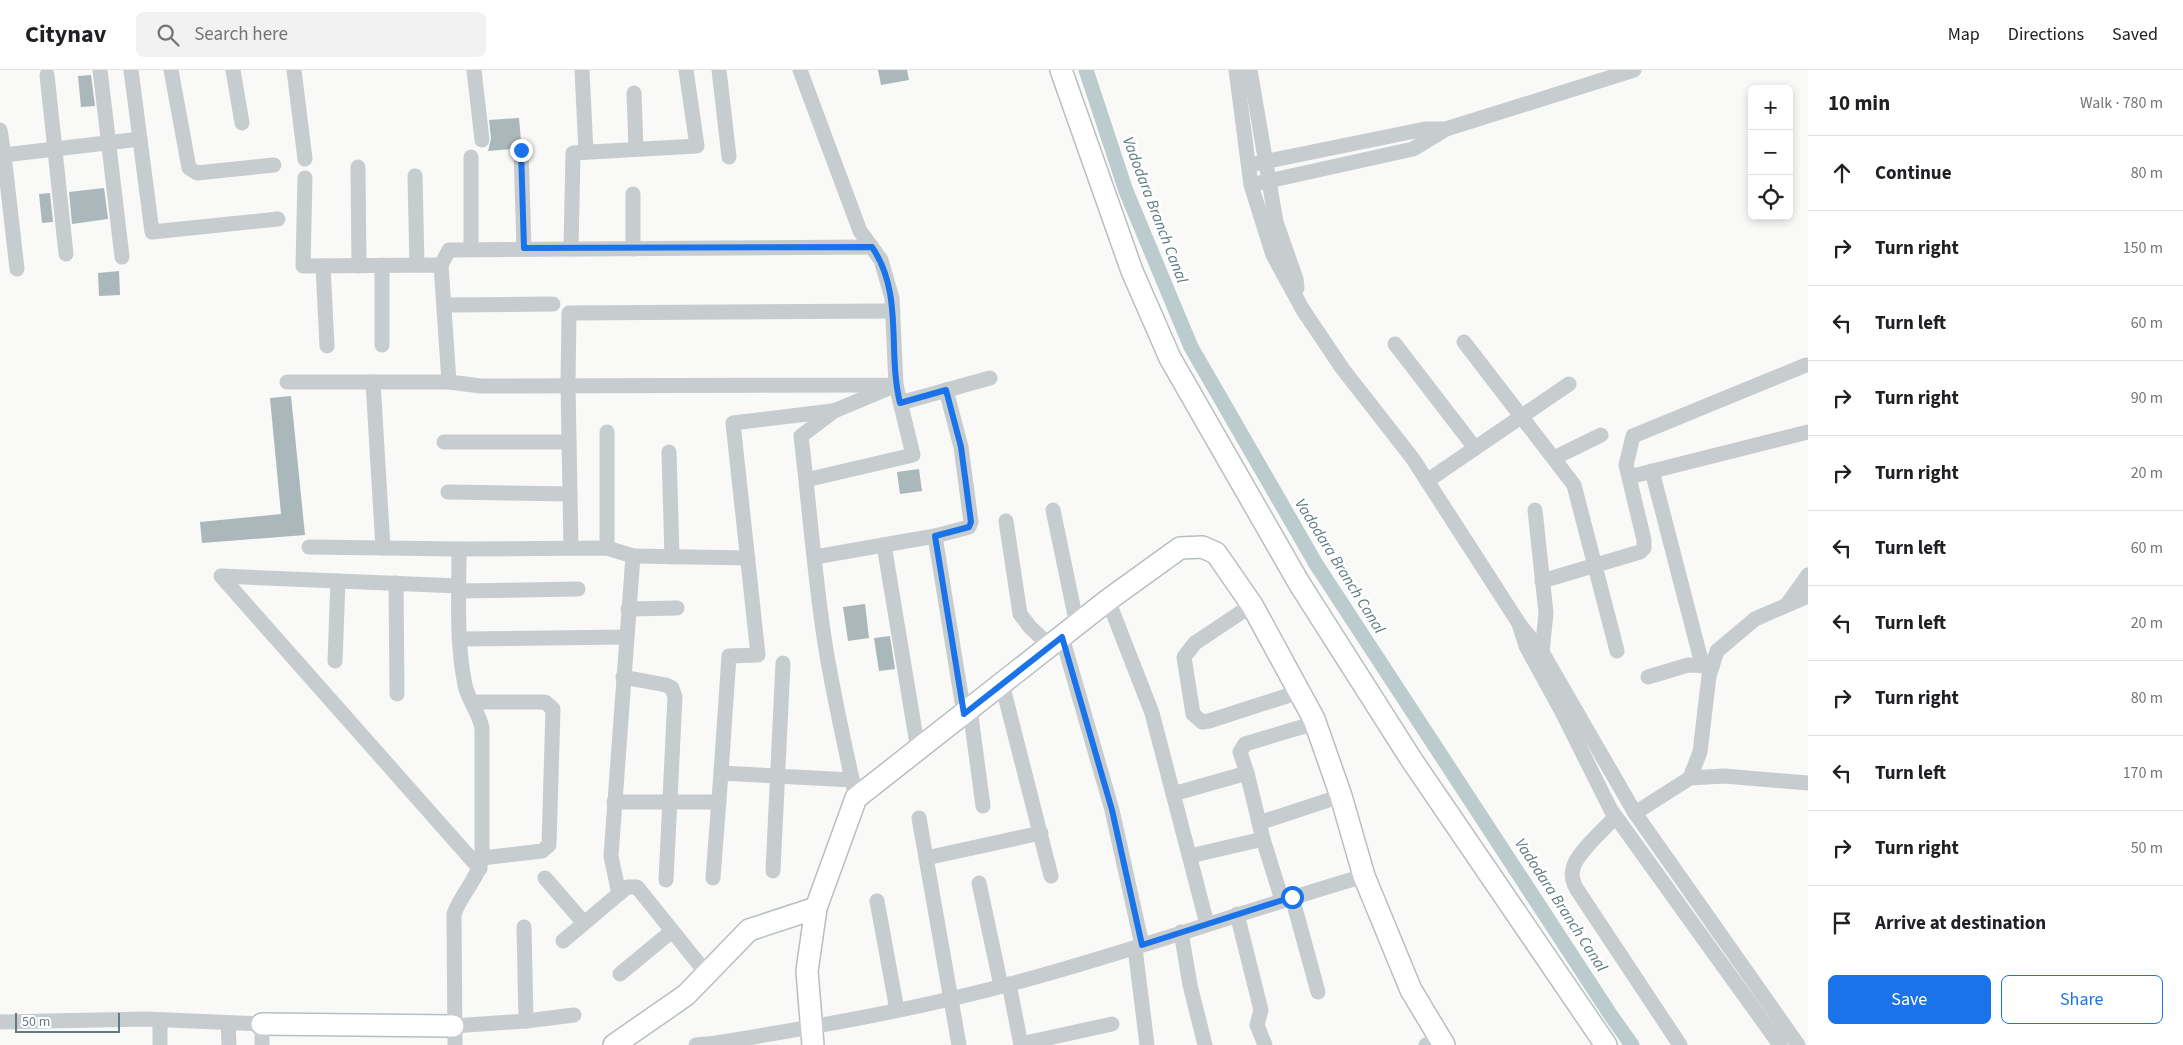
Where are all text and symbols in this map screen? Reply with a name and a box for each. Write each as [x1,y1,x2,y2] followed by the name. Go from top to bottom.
[136,12,486,57] search box
[25,17,106,52] text: Citynav
[154,21,182,49] icon: search
[194,21,288,48] text: Search here
[1948,22,1980,47] text: Map
[2008,22,2084,47] text: Directions
[2112,22,2158,47] text: Saved
[1748,85,1793,220] map controls
[1748,85,1793,130] button: +
[1828,88,1890,118] text: 10 min
[2080,92,2163,114] text: Walk · 780 m
[1748,130,1793,175] button: −
[1117,134,1193,286] water label: Vadodara Branch Canal
[510,139,533,162] route end
[1828,159,1856,187] icon: ahead
[1875,160,1952,187] text: Continue
[2131,162,2163,184] text: 80 m
[1748,175,1793,220] button: locate
[1828,234,1856,262] icon: right
[1875,235,1959,262] text: Turn right
[2123,237,2163,259] text: 150 m
[1828,309,1856,337] icon: left
[1875,310,1946,337] text: Turn left
[2131,312,2163,334] text: 60 m
[1828,384,1856,412] icon: right
[1875,385,1959,412] text: Turn right
[2131,387,2163,409] text: 90 m
[1828,459,1856,487] icon: right
[1875,460,1959,487] text: Turn right
[2131,462,2163,484] text: 20 m
[1290,494,1390,638] water label: Vadodara Branch Canal
[1828,534,1856,562] icon: left
[1875,535,1946,562] text: Turn left
[2131,537,2163,559] text: 60 m
[1828,609,1856,637] icon: left
[1875,610,1946,637] text: Turn left
[2131,612,2163,634] text: 20 m
[1828,684,1856,712] icon: right
[1875,685,1959,712] text: Turn right
[2131,687,2163,709] text: 80 m
[1828,759,1856,787] icon: left
[1875,760,1946,787] text: Turn left
[2123,762,2163,784] text: 170 m
[1509,834,1613,976] water label: Vadodara Branch Canal
[1828,834,1856,862] icon: right
[1875,835,1959,862] text: Turn right
[2131,837,2163,859] text: 50 m
[1281,886,1304,909] route start
[1828,909,1856,937] icon: arrive
[1875,910,2046,937] text: Arrive at destination
[1828,975,1991,1024] button: Save
[2001,975,2163,1024] button: Share
[15,1010,120,1033] scale bar
[22,1012,50,1032] text: 50 m

